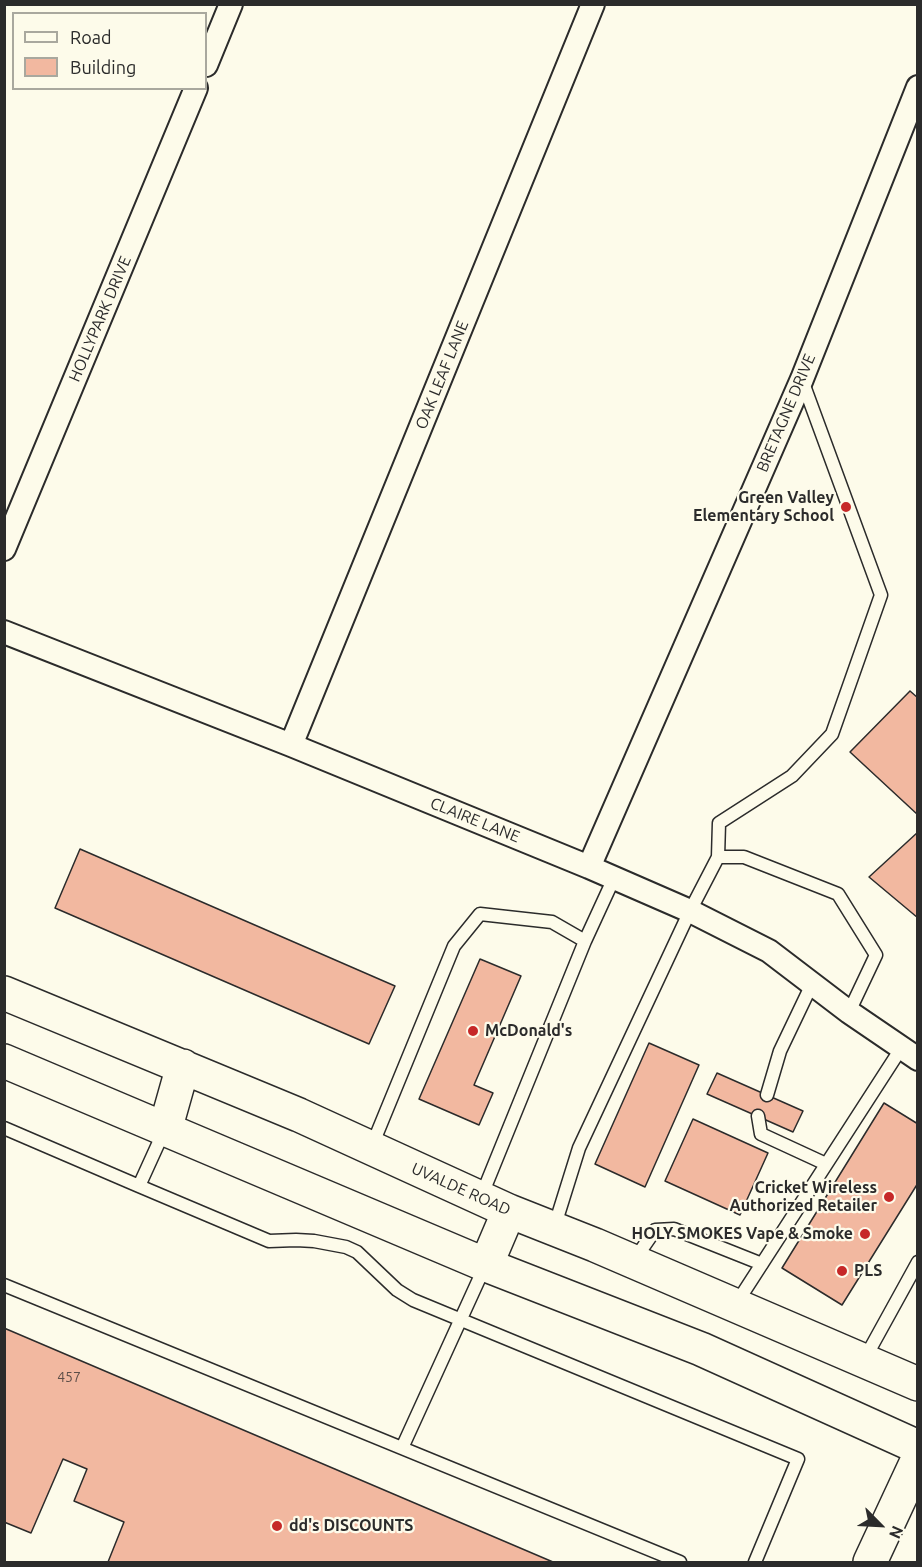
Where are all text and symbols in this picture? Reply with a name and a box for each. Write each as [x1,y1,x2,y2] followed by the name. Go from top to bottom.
[12,12,207,90] legend
[70,27,112,47] text: Road
[70,57,136,77] text: Building
[65,253,135,385] street label: HOLLYPARK DRIVE
[412,318,472,432] street label: OAK LEAF LANE
[752,351,820,475] street label: BRETAGNE DRIVE
[693,488,834,526] place label: Green Valley Elementary School
[839,500,853,514] marker: Green Valley Elementary School
[427,793,523,847] street label: CLAIRE LANE
[485,1021,572,1041] place label: McDonald's
[466,1024,480,1038] marker: McDonald's
[408,1159,514,1219] street label: UVALDE ROAD
[729,1178,877,1216] place label: Cricket Wireless Authorized Retailer
[882,1190,896,1204] marker: Cricket Wireless Authorized Retailer
[632,1224,853,1244] place label: HOLY SMOKES Vape & Smoke
[858,1227,872,1241] marker: HOLY SMOKES Vape & Smoke
[854,1261,882,1281] place label: PLS
[835,1264,849,1278] marker: PLS
[57,1369,81,1385] house number: 457
[850,1495,910,1555] north arrow
[289,1516,413,1536] place label: dd's DISCOUNTS
[270,1519,284,1533] marker: dd's DISCOUNTS
[886,1523,907,1541] text: N

